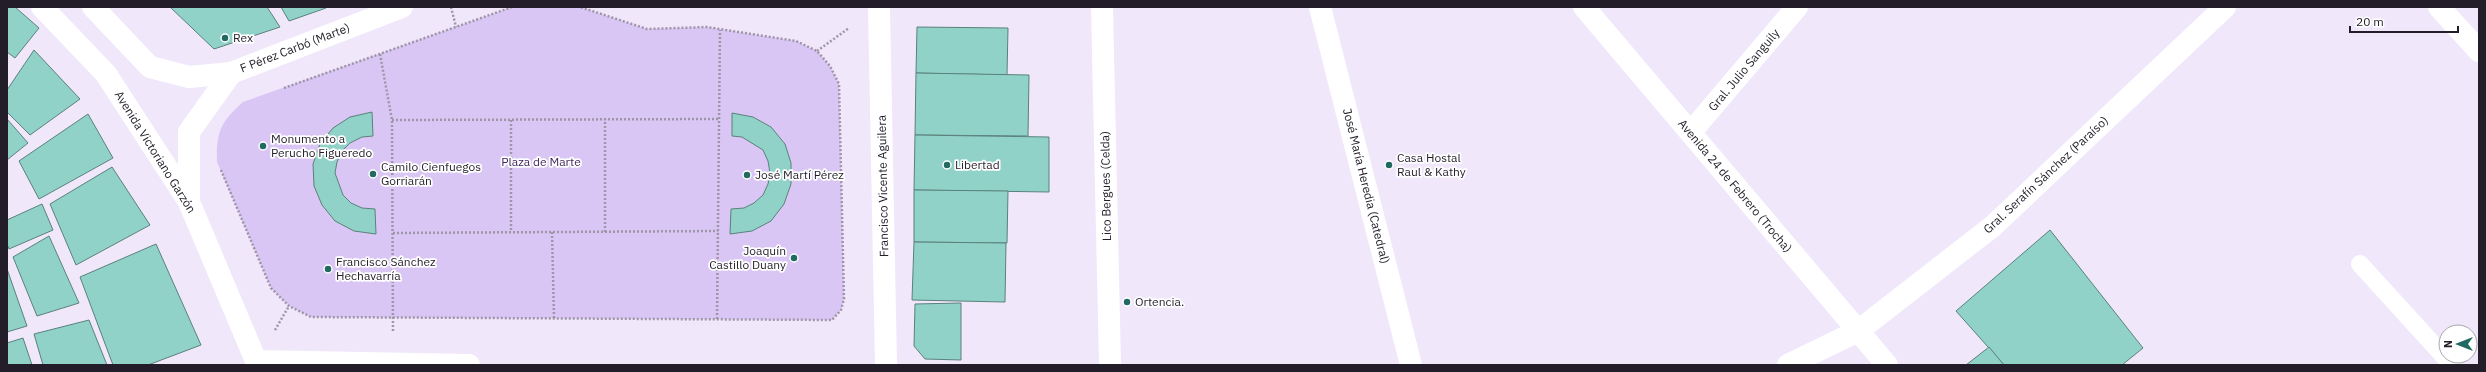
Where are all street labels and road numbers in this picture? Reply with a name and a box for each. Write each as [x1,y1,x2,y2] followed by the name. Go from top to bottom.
[238,20,352,75] street label: F Pérez Carbó (Marte)
[1705,25,1782,114] street label: Gral. Julio Sanguily
[112,88,199,216] street label: Avenida Victoriano Garzón
[1340,107,1393,265] street label: José María Heredia (Catedral)
[1980,113,2111,237] street label: Gral. Serafín Sánchez (Paraíso)
[874,114,891,257] street label: Francisco Vicente Aguilera
[1675,116,1796,255] street label: Avenida 24 de Febrero (Trocha)
[1097,131,1114,241] street label: Lico Bergues (Celda)

